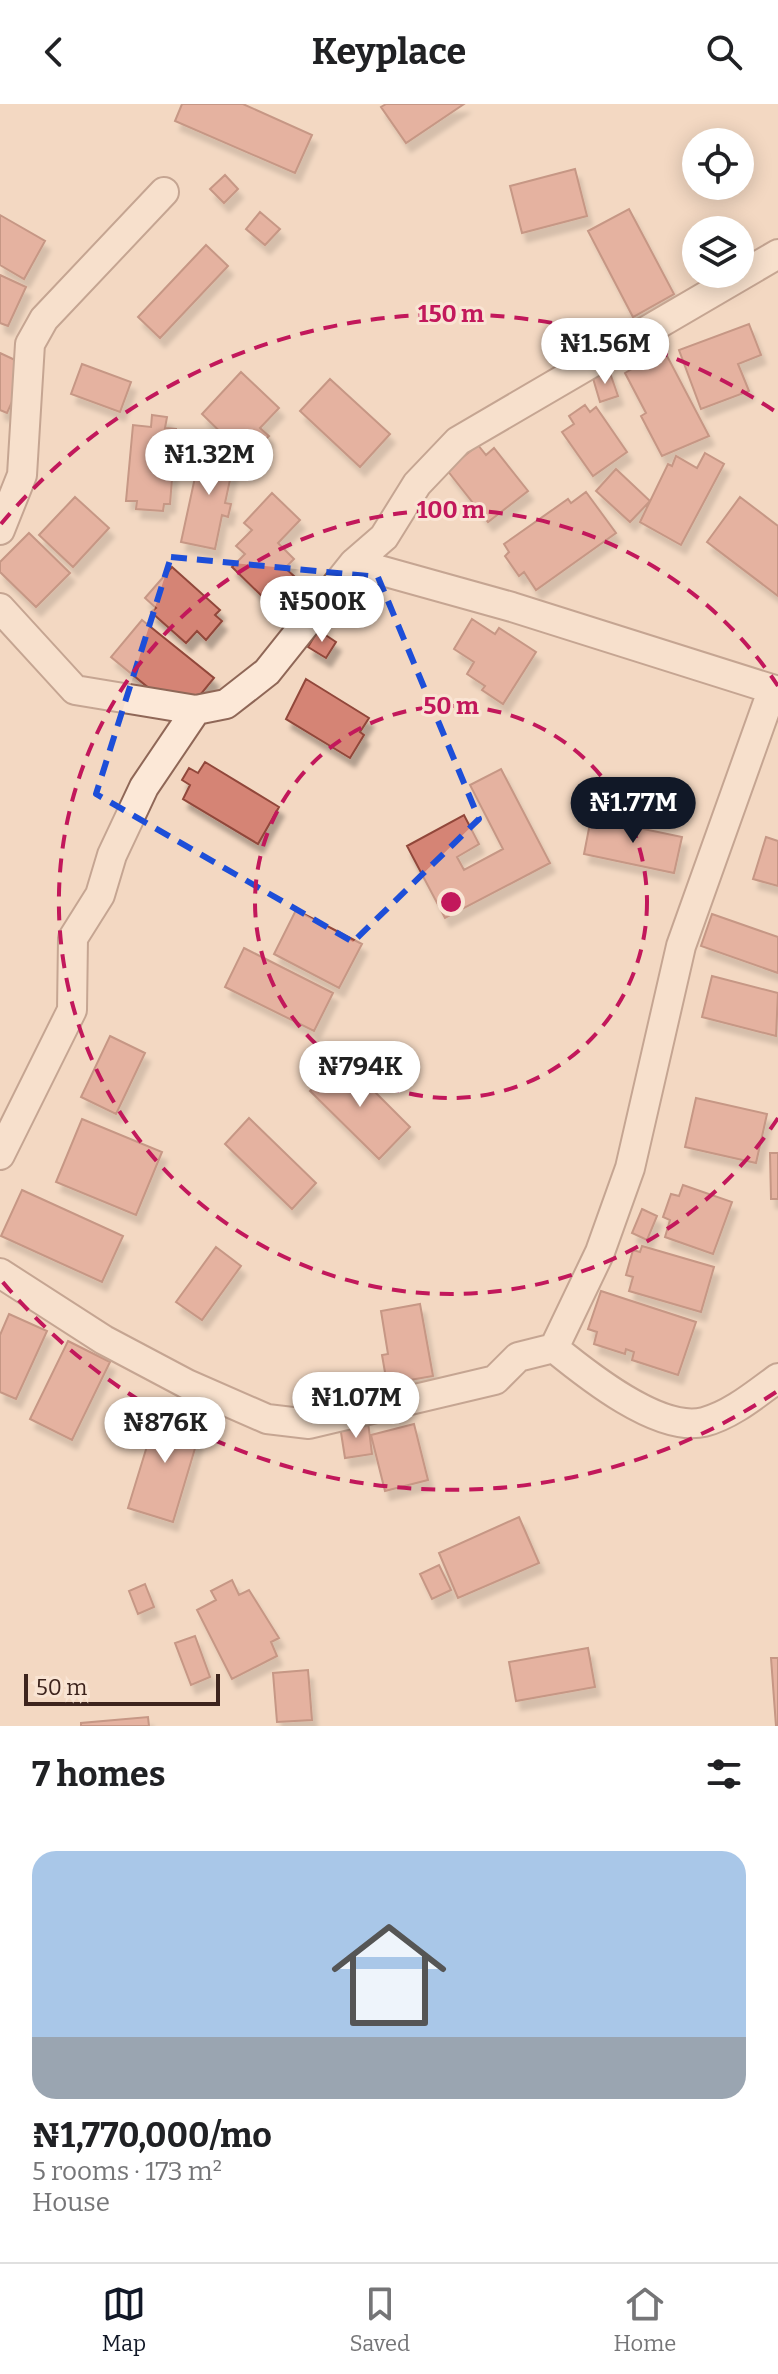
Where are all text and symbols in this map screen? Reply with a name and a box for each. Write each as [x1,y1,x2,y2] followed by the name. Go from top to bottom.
[32,30,76,74] icon: back
[312,30,466,74] text: Keyplace
[702,30,746,74] icon: search
[682,128,754,288] map controls
[682,128,754,200] button: locate
[682,216,754,288] button: layers
[418,300,484,328] text: 150 m
[540,318,670,386] pin: ₦1.56M
[559,328,651,359] text: ₦1.56M
[144,429,274,497] pin: ₦1.32M
[163,439,255,470] text: ₦1.32M
[417,496,485,524] text: 100 m
[266,576,378,644] pin: ₦500K
[278,586,366,617] text: ₦500K
[423,692,479,720] text: 50 m
[568,777,698,845] pin: ₦1.77M
[589,787,677,818] text: ₦1.77M
[437,888,465,916] centre of rings
[304,1041,416,1109] pin: ₦794K
[317,1051,403,1082] text: ₦794K
[291,1372,421,1440] pin: ₦1.07M
[310,1382,402,1413] text: ₦1.07M
[109,1397,221,1465] pin: ₦876K
[122,1407,208,1438] text: ₦876K
[24,1670,220,1706] scale bar
[36,1674,87,1701] text: 50 m
[702,1752,746,1796] icon: filters
[32,1754,165,1795] text: 7 homes
[317,1903,461,2047] icon: home
[32,2115,272,2156] text: ₦1,770,000/mo
[32,2156,222,2187] text: 5 rooms · 173 m²
[32,2187,110,2218] text: House
[102,2282,146,2357] tab: Map
[350,2282,410,2357] tab: Saved
[613,2282,676,2357] tab: Home

